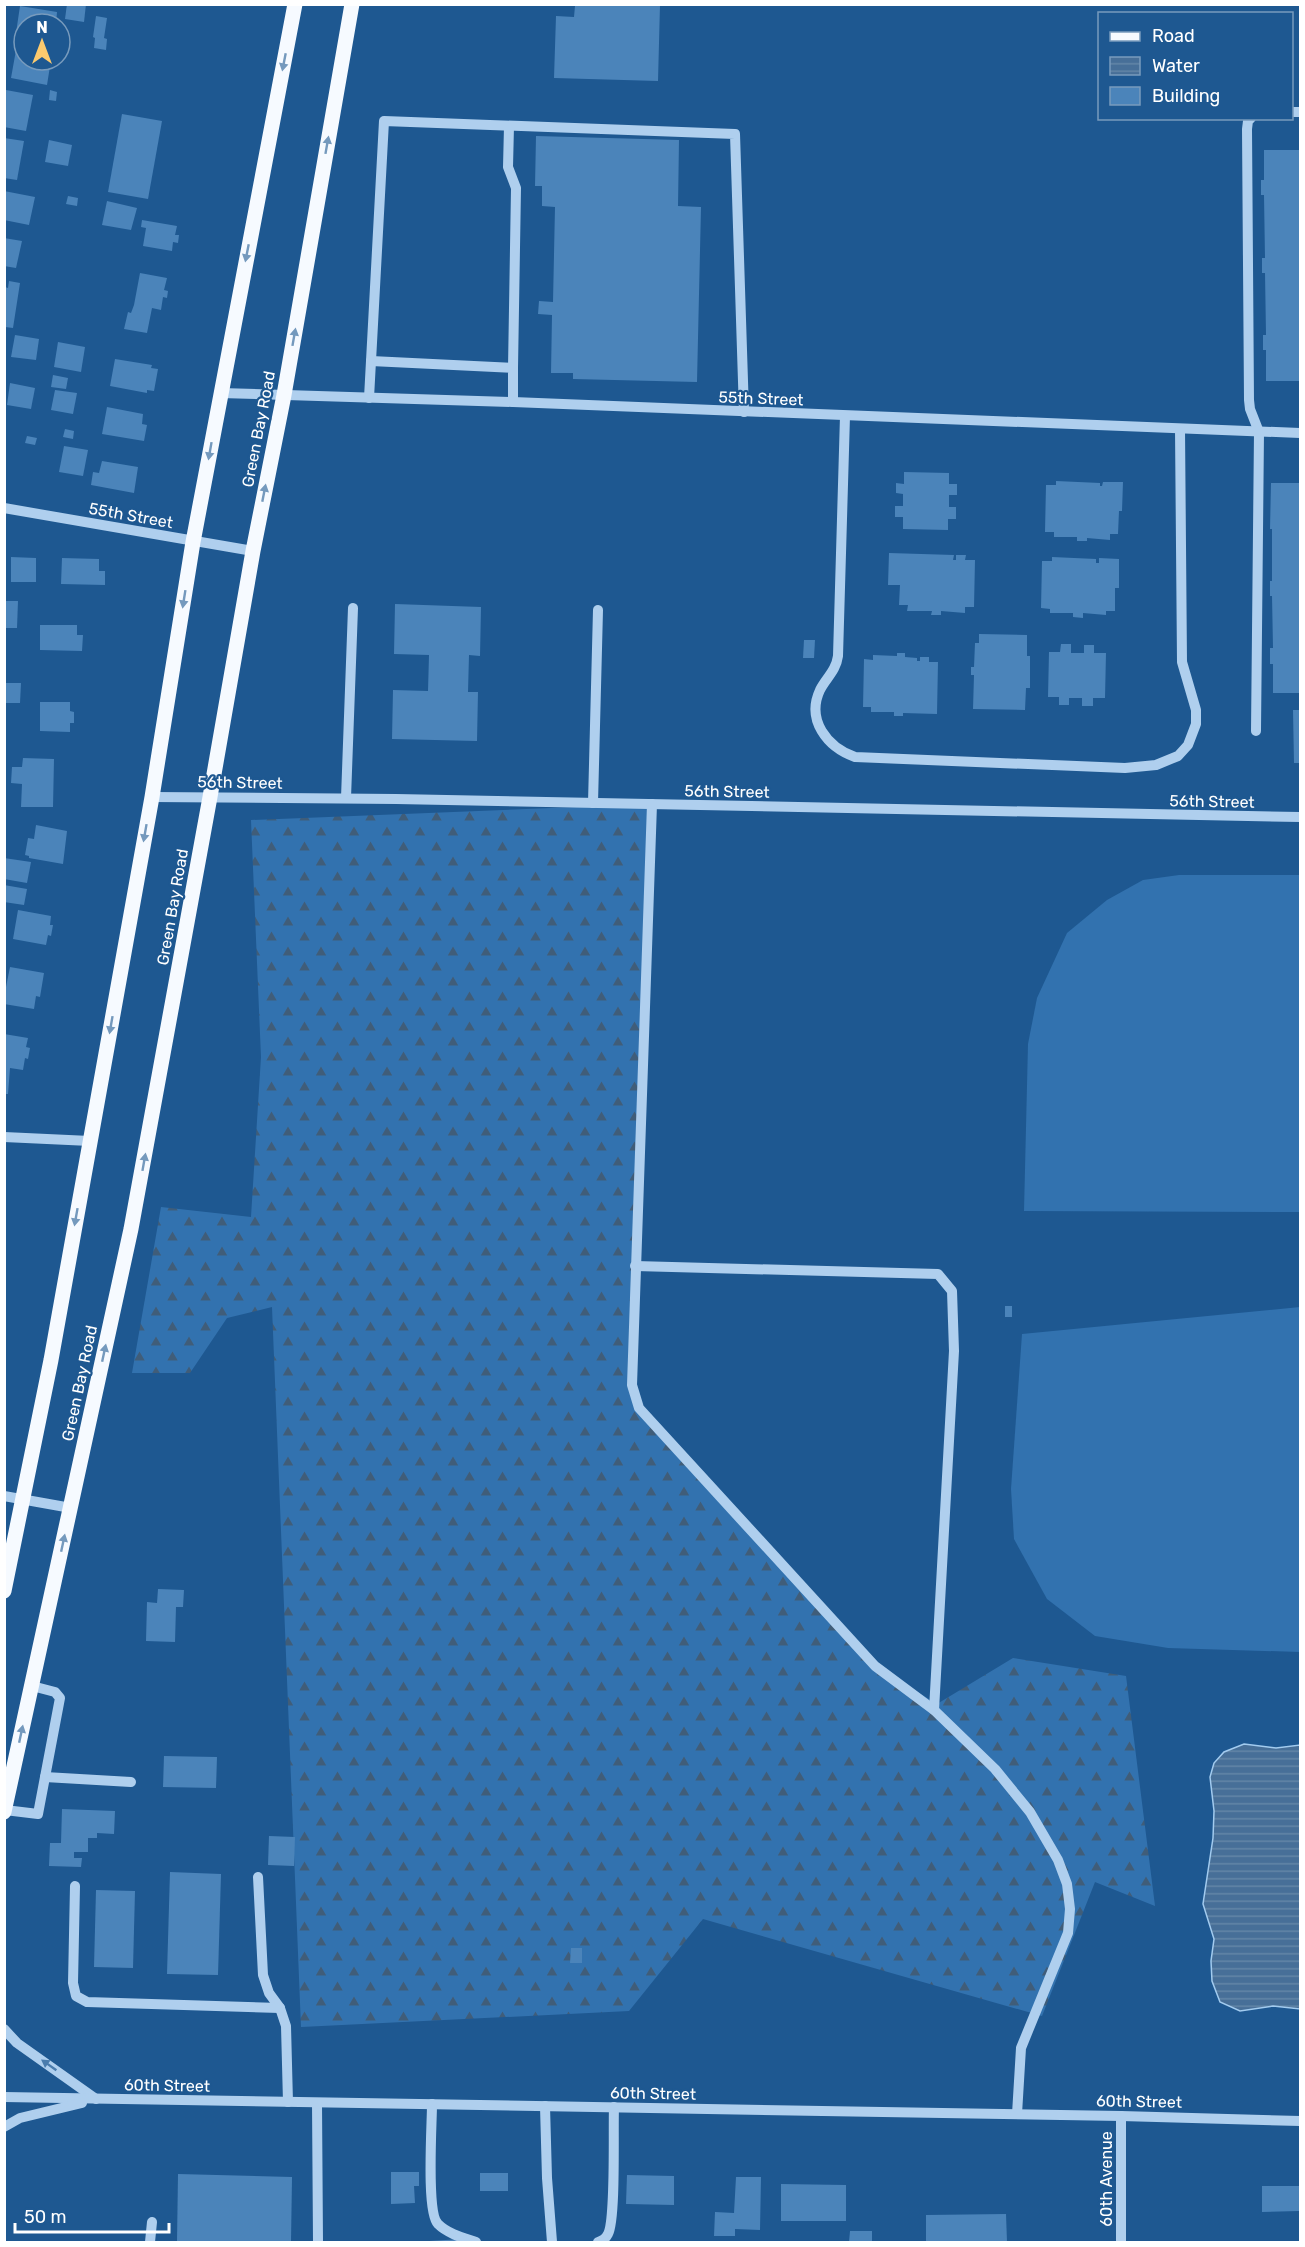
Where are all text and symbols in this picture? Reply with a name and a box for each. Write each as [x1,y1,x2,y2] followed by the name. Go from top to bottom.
[12,12,72,72] north arrow
[1098,12,1293,120] legend
[36,18,48,37] text: N
[1152,25,1195,47] text: Road
[279,53,288,72] one-way arrow
[1152,55,1200,77] text: Water
[1152,85,1220,107] text: Building
[323,135,332,154] one-way arrow
[242,244,251,263] one-way arrow
[290,327,299,346] one-way arrow
[238,369,279,489] street label: Green Bay Road
[718,388,804,409] street label: 55th Street
[205,441,214,460] one-way arrow
[260,484,269,503] one-way arrow
[87,499,175,532] street label: 55th Street
[179,590,188,609] one-way arrow
[197,772,283,793] street label: 56th Street
[684,781,770,802] street label: 56th Street
[1169,791,1255,812] street label: 56th Street
[141,824,150,843] one-way arrow
[153,847,192,967] street label: Green Bay Road
[106,1016,115,1035] one-way arrow
[140,1152,149,1171] one-way arrow
[72,1208,81,1227] one-way arrow
[58,1323,101,1443] street label: Green Bay Road
[100,1344,110,1362] one-way arrow
[59,1534,68,1553] one-way arrow
[17,1725,27,1743] one-way arrow
[42,2059,58,2071] one-way arrow
[124,2075,210,2096] street label: 60th Street
[610,2083,696,2104] street label: 60th Street
[1096,2091,1182,2112] street label: 60th Street
[1097,2131,1116,2227] street label: 60th Avenue
[15,2196,170,2234] scale bar
[24,2206,67,2228] text: 50 m

